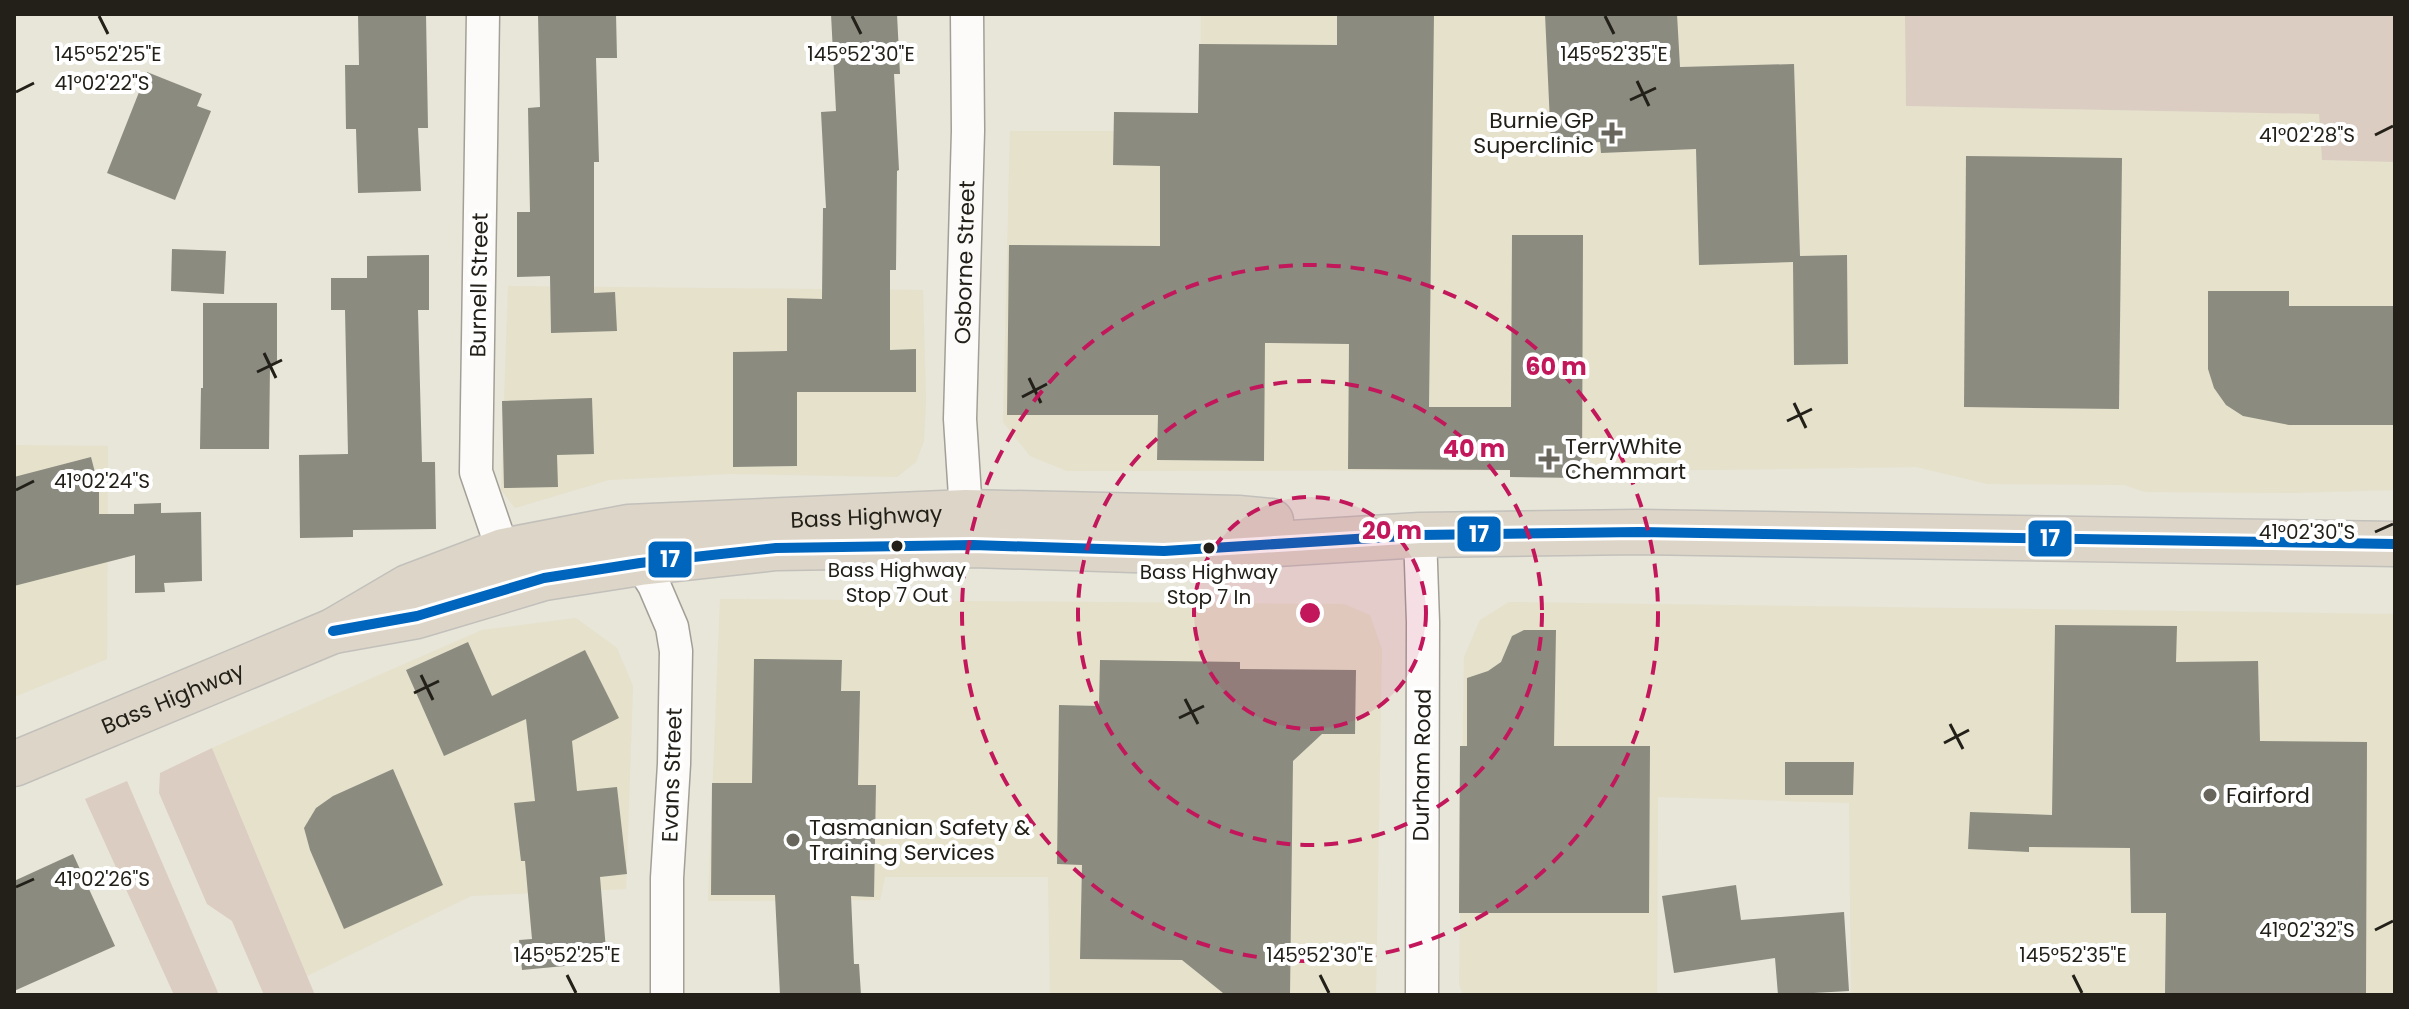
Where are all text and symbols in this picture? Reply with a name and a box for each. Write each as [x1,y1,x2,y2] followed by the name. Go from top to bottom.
[54,40,162,68] text: 145°52'25"E
[807,40,915,68] text: 145°52'30"E
[1560,40,1668,68] text: 145°52'35"E
[55,69,150,97] text: 41°02'22"S
[1473,105,1594,161] place label: Burnie GP Superclinic
[2259,121,2355,149] text: 41°02'28"S
[1601,122,1623,144] marker: Burnie GP Superclinic
[947,180,982,345] street label: Osborne Street
[462,212,496,358] street label: Burnell Street
[1525,350,1587,383] text: 60 m
[1565,431,1686,487] place label: TerryWhite Chemmart
[1443,432,1505,465] text: 40 m
[1540,450,1558,468] marker: TerryWhite Chemmart
[54,467,150,495] text: 41°02'24"S
[790,498,944,535] street label: Bass Highway
[1362,514,1422,547] text: 20 m
[1456,515,1502,553] line badge: 17
[2259,518,2355,546] text: 41°02'30"S
[1469,519,1489,550] text: 17
[2027,519,2073,558] line badge: 17
[2040,523,2060,554] text: 17
[889,538,905,554] marker: Bass Highway Stop 7 Out
[647,540,693,579] line badge: 17
[1201,540,1217,556] marker: Bass Highway Stop 7 In
[660,544,680,575] text: 17
[828,556,966,609] place label: Bass Highway Stop 7 Out
[1140,558,1278,611] place label: Bass Highway Stop 7 In
[1296,599,1324,627] centre of rings
[97,654,250,741] street label: Bass Highway
[1405,688,1439,842] street label: Durham Road
[654,707,690,843] street label: Evans Street
[2226,780,2310,811] place label: Fairford
[2201,786,2219,804] marker: Fairford
[809,812,1031,868] place label: Tasmanian Safety & Training Services
[784,831,802,849] marker: Tasmanian Safety & Training Services
[54,865,150,893] text: 41°02'26"S
[2259,916,2355,944] text: 41°02'32"S
[513,941,621,969] text: 145°52'25"E
[1266,941,1374,969] text: 145°52'30"E
[2019,941,2127,969] text: 145°52'35"E

